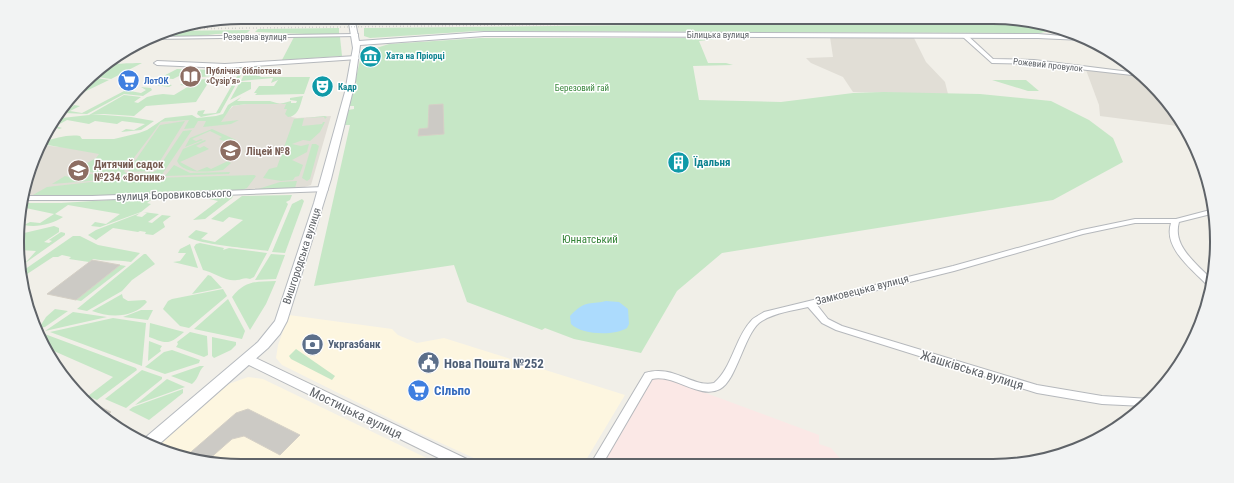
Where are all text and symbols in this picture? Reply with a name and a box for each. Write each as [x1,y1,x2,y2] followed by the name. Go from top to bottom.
[687,30,749,40] street label: Білицька вулиця
[223,32,287,42] street label: Резервна вулиця
[357,43,383,69] museum icon: Хата на Пріорці
[386,51,445,61] place label: Хата на Пріорці
[1013,56,1084,74] street label: Рожевий провулок
[177,63,203,89] library icon: Публічна бібліотека «Сузір’я»
[206,66,281,86] place label: Публічна бібліотека «Сузір’я»
[115,68,141,94] supermarket icon: ЛотОК
[310,74,336,100] theatre icon: Кадр
[144,76,169,86] place label: ЛотОК
[338,82,357,92] place label: Кадр
[555,83,609,93] park label: Березовий гай
[217,138,243,164] school or university icon: Ліцей №8
[246,145,290,158] place label: Ліцей №8
[665,149,691,175] building icon: Їдальня
[693,155,730,169] place label: Їдальня
[66,157,92,183] school or university icon: Дитячий садок №234 «Вогник»
[94,158,165,184] place label: Дитячий садок №234 «Вогник»
[116,186,232,204] street label: вулиця Боровиковського
[280,206,324,306] street label: Вишгородська вулиця
[562,233,618,246] park label: Юннатський
[814,272,910,308] street label: Замковецька вулиця
[299,331,325,357] bank icon: Укргазбанк
[328,338,381,351] place label: Укргазбанк
[919,347,1025,393] street label: Жашківська вулиця
[415,350,441,376] public building icon: Нова Пошта №252
[444,356,544,371] place label: Нова Пошта №252
[406,377,432,403] supermarket icon: Сільпо
[434,383,471,398] place label: Сільпо
[307,384,405,442] street label: Мостицька вулиця

